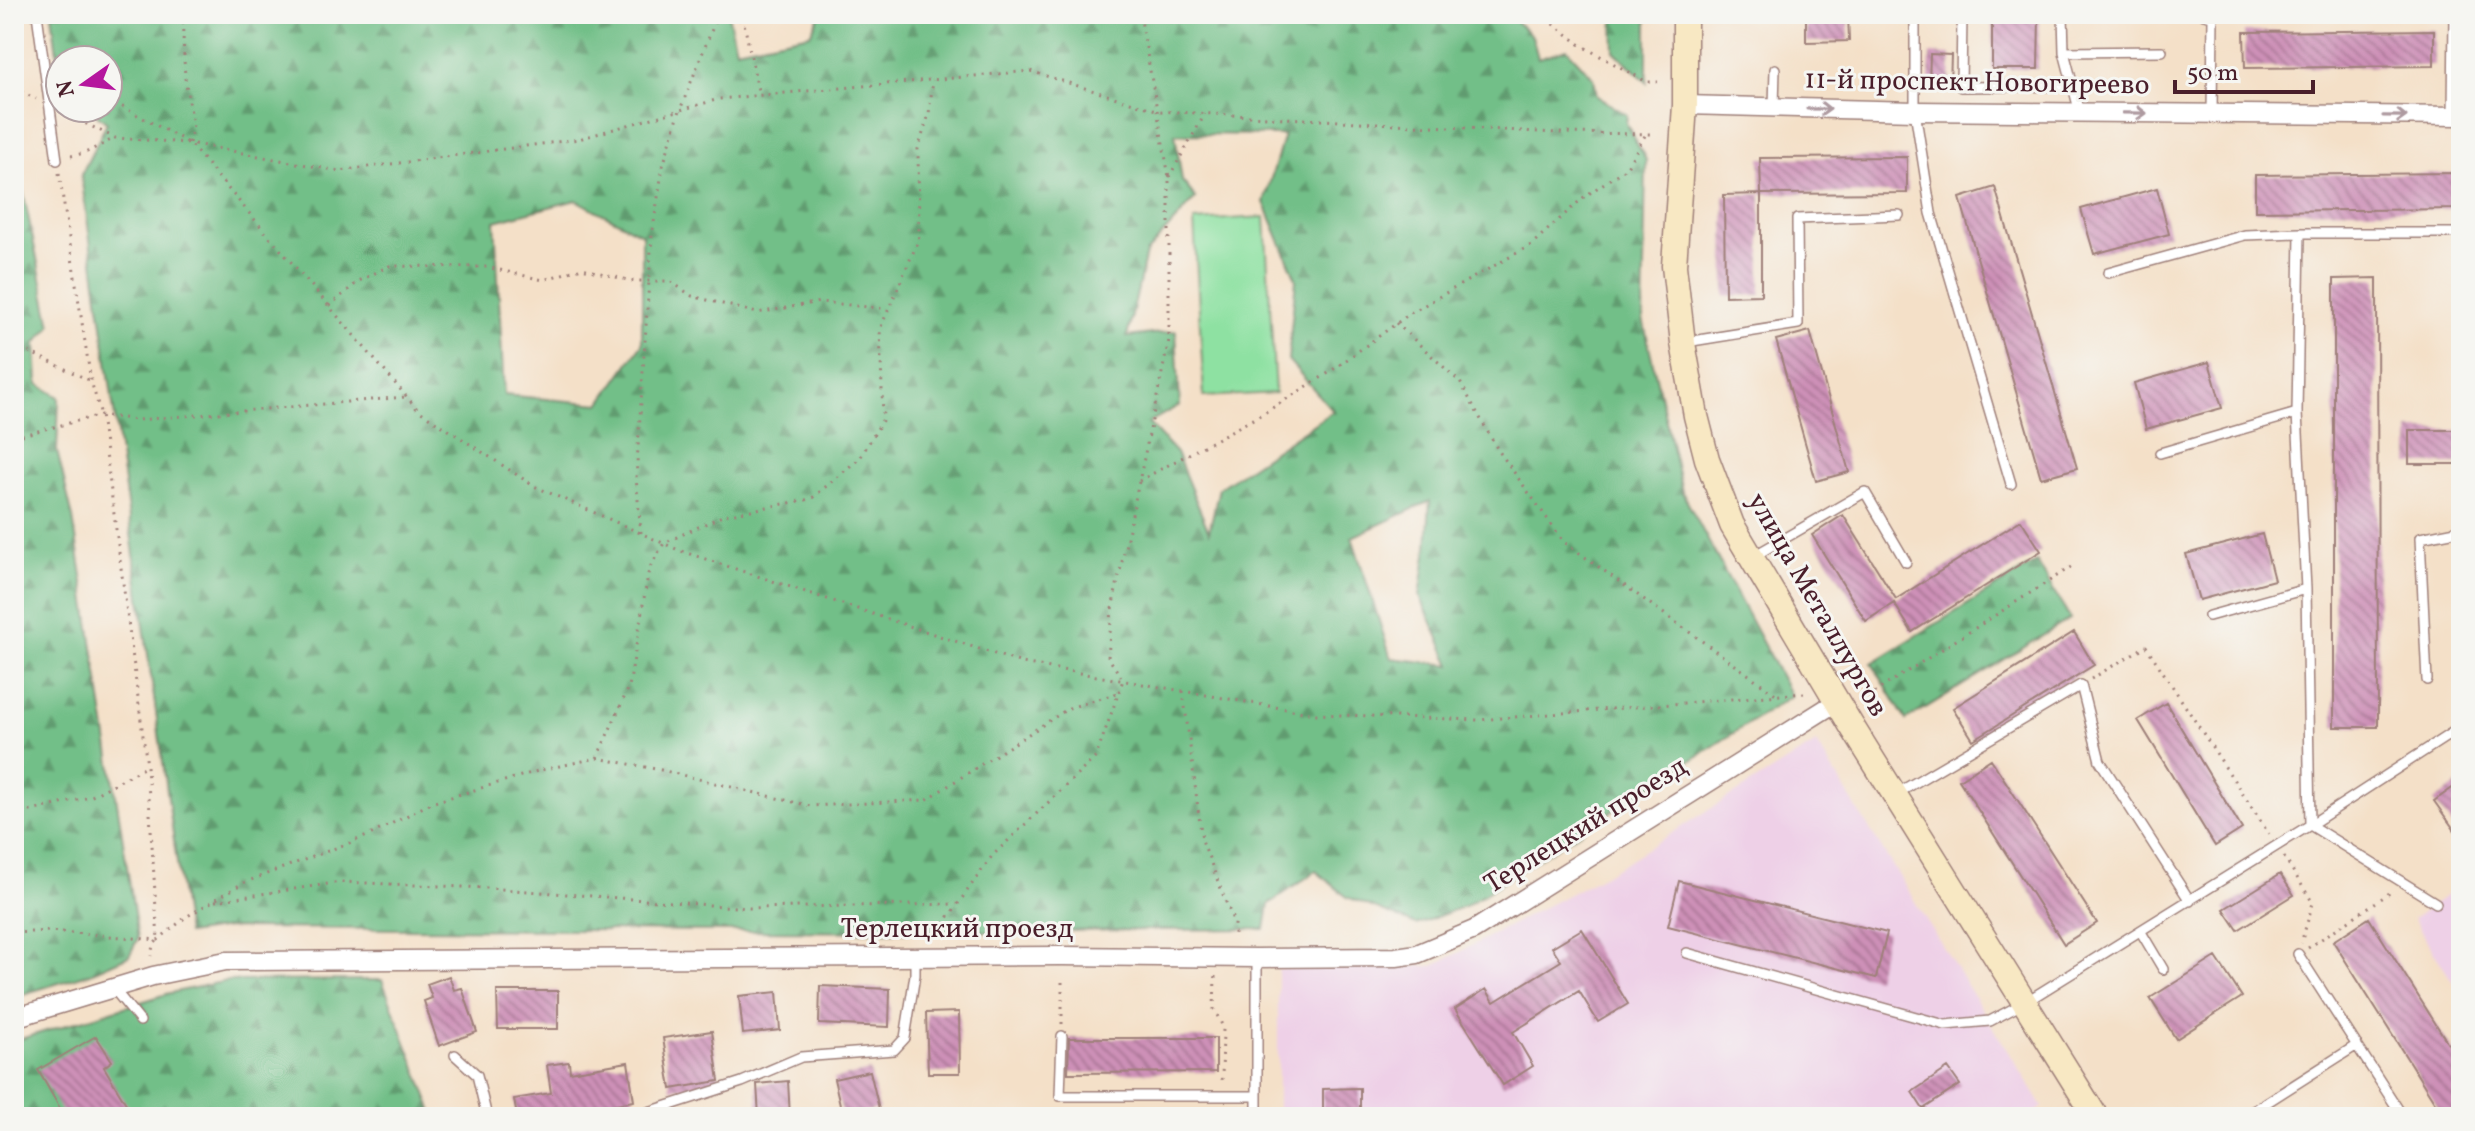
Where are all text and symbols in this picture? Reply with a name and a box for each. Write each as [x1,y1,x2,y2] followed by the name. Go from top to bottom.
[44,44,124,124] north arrow
[2175,44,2313,94] scale bar
[2187,57,2239,91] text: 50 m
[1804,60,2150,106] street label: 11-й проспект Новогиреево
[50,77,84,100] text: N
[1805,101,1832,116] one-way arrow
[2121,105,2148,121] one-way arrow
[2381,108,2408,124] one-way arrow
[1737,486,1897,724] street label: улица Металлургов
[1477,748,1695,904] street label: Терлецкий проезд
[841,910,1074,949] street label: Терлецкий проезд

